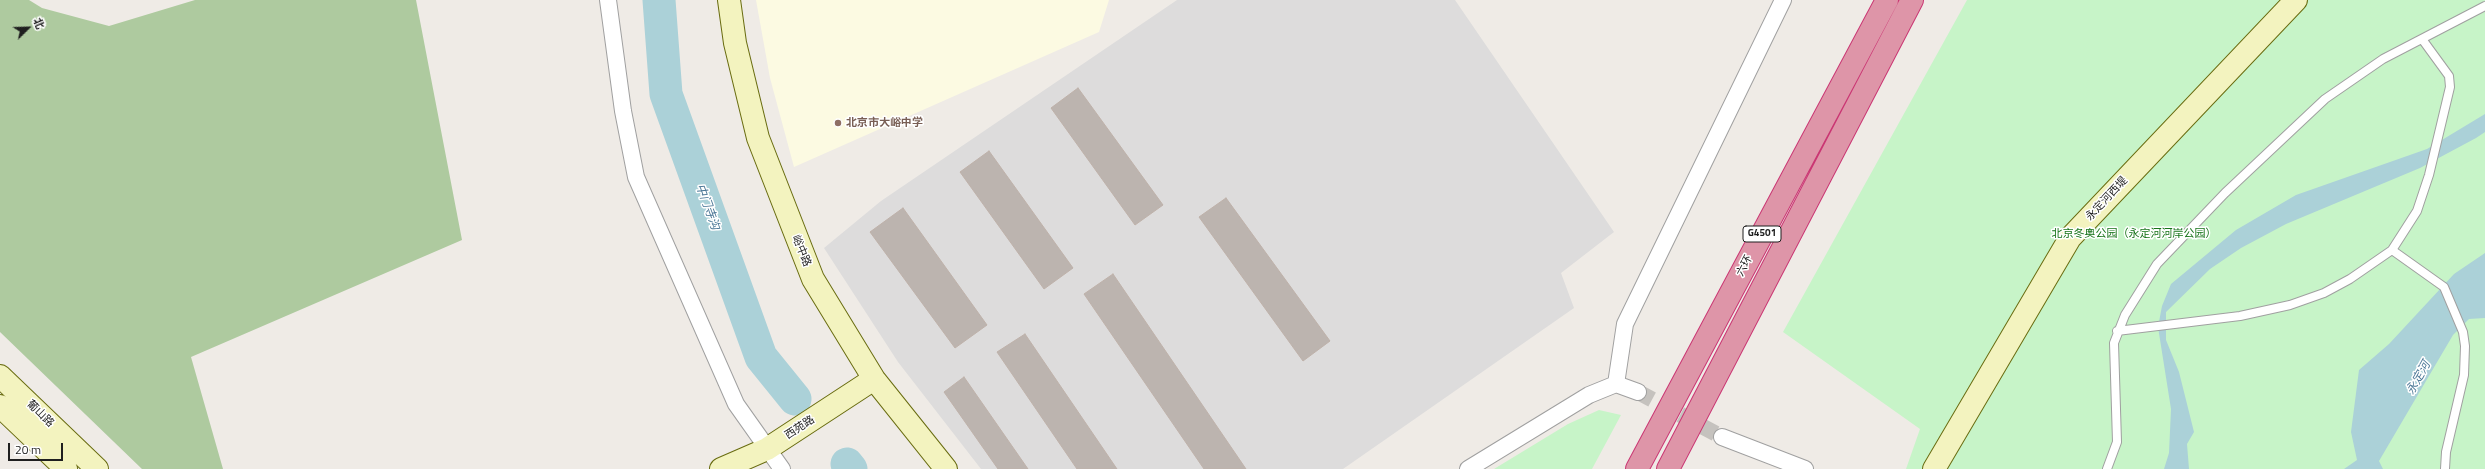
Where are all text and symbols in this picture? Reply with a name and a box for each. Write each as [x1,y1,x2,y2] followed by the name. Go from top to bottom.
[8,8,48,48] north arrow
[30,15,49,31] text: 北
[846,116,923,130] place label: 北京市大峪中学
[833,118,843,128] marker: 北京市大峪中学
[2083,174,2131,224] street label: 永定河西堤
[692,182,722,232] water label: 中门寺沟
[1743,226,1781,242] road number: G4501
[2052,227,2216,241] park label: 北京冬奥公园（永定河河岸公园）
[789,233,813,269] street label: 峪中路
[1734,253,1756,279] street label: 六环
[2404,359,2434,397] water label: 永定河
[24,398,56,430] street label: 葡山路
[783,413,817,443] street label: 西苑路
[10,435,65,461] scale bar
[15,440,41,459] text: 20 m

